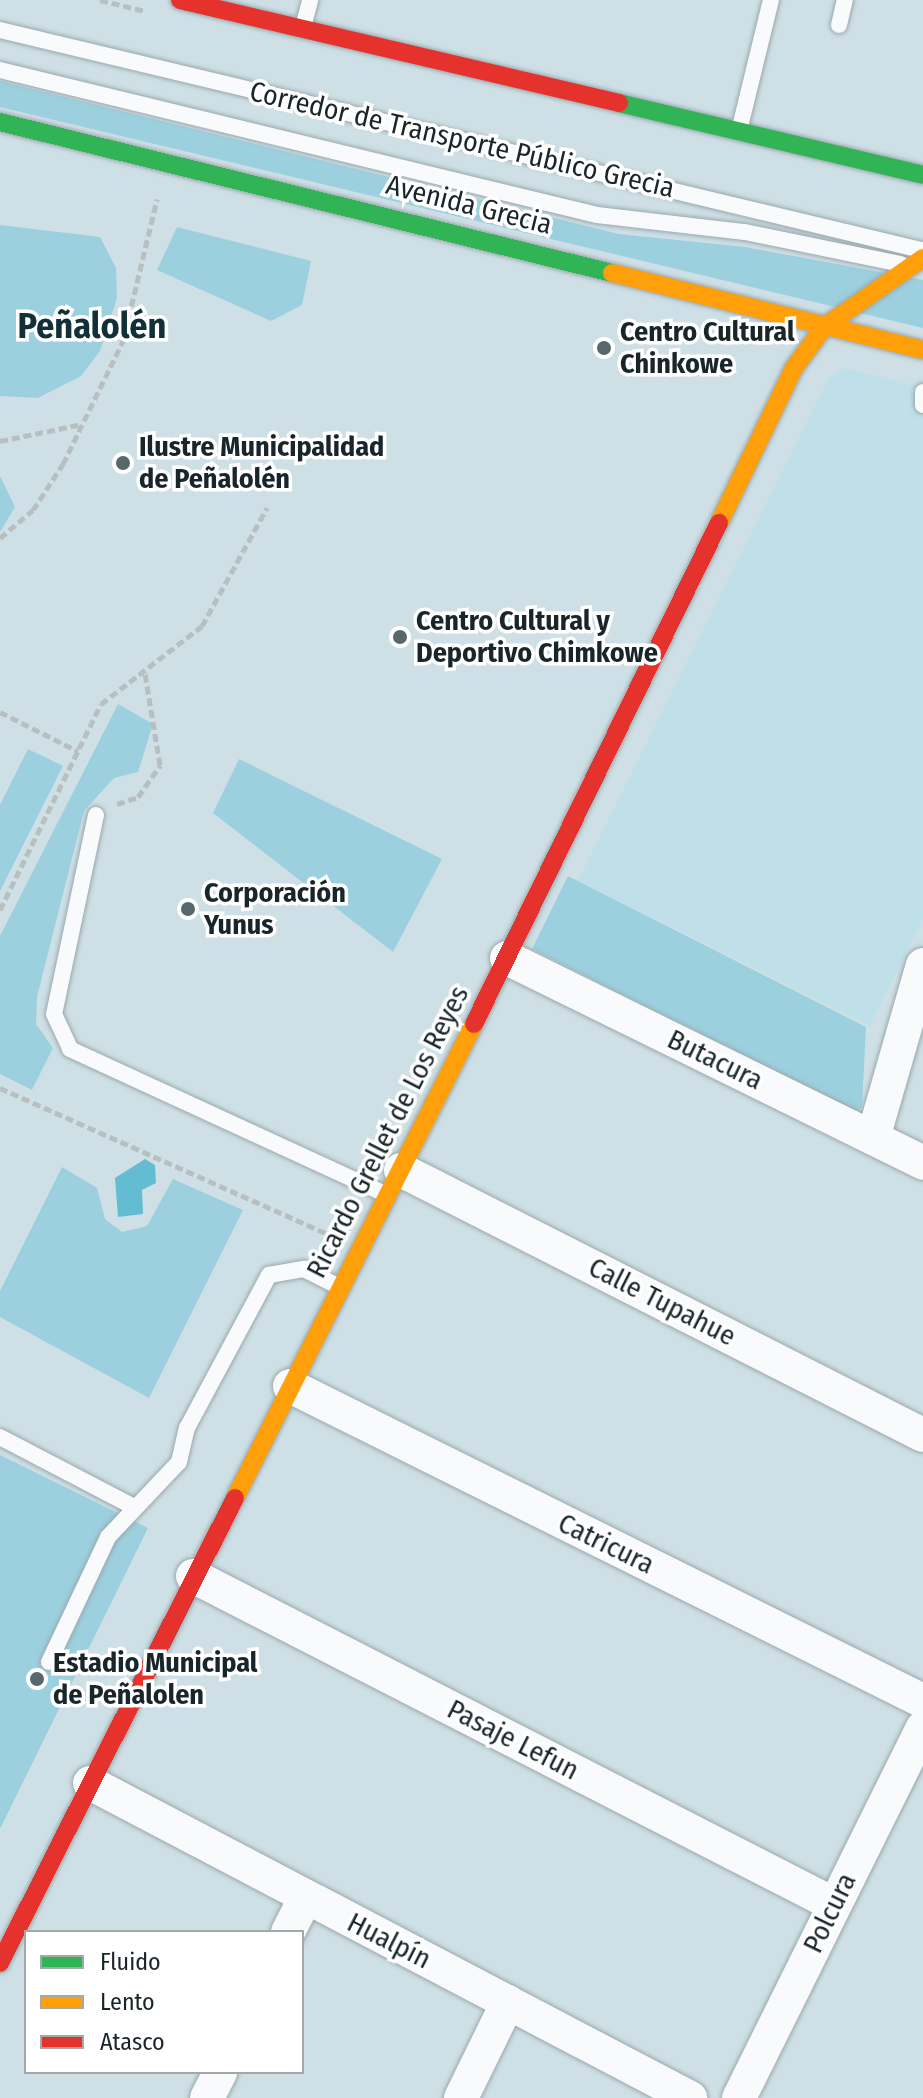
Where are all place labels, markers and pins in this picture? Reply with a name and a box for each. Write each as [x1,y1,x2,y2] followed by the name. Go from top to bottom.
[620,315,795,381] place label: Centro Cultural Chinkowe
[595,339,613,357] marker: Centro Cultural Chinkowe
[139,430,384,496] place label: Ilustre Municipalidad de Peñalolén
[114,454,132,472] marker: Ilustre Municipalidad de Peñalolén
[416,604,658,670] place label: Centro Cultural y Deportivo Chimkowe
[391,628,409,646] marker: Centro Cultural y Deportivo Chimkowe
[204,876,346,942] place label: Corporación Yunus
[179,900,197,918] marker: Corporación Yunus
[53,1646,258,1712] place label: Estadio Municipal de Peñalolen
[28,1670,46,1688] marker: Estadio Municipal de Peñalolen

